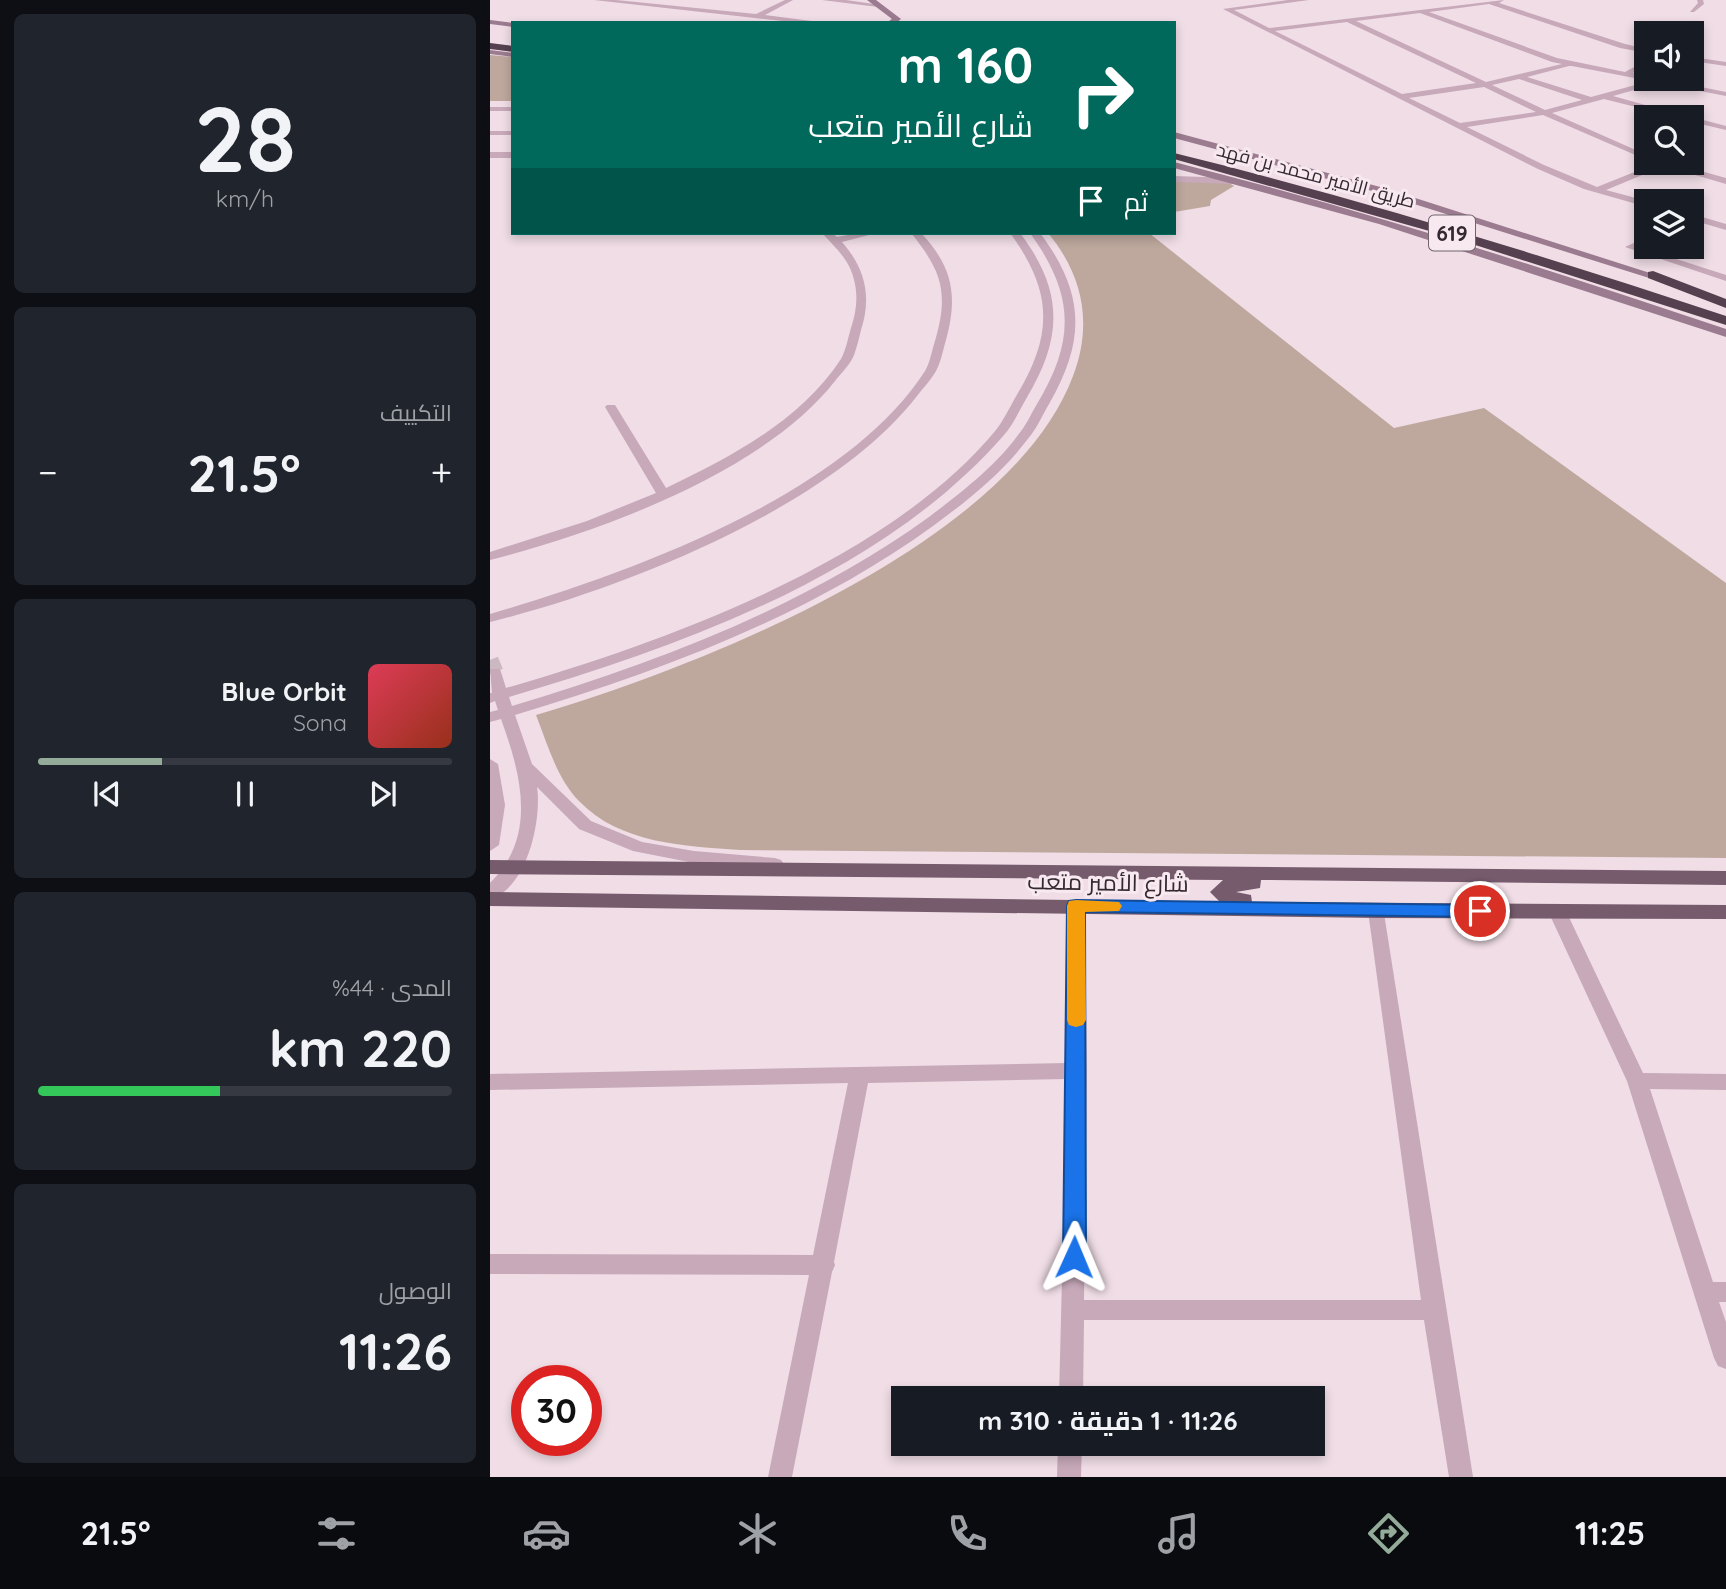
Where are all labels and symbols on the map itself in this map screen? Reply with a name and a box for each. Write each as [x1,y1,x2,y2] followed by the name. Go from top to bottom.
[1214,137,1418,214] street label: طريق الأمير محمد بن فهد
[1429,216,1475,250] road number: 619
[1027,866,1189,900] street label: شارع الأمير متعب
[1450,881,1510,941] pin
[1037,1220,1111,1294] position arrow
[511,1365,602,1456] speed limit sign: 30

